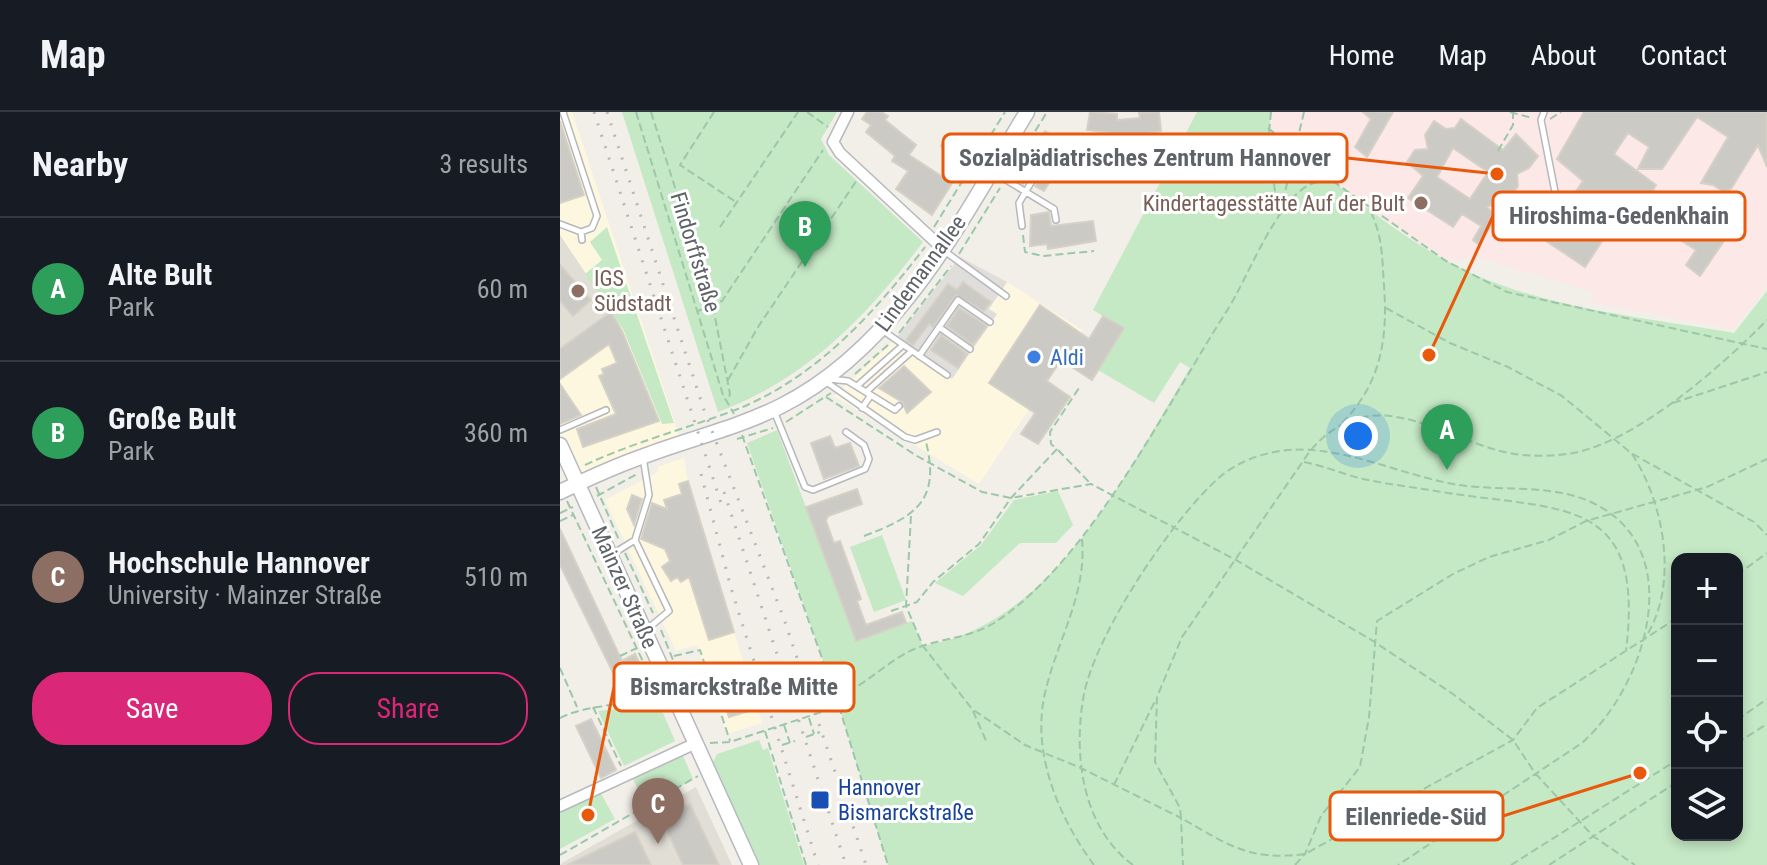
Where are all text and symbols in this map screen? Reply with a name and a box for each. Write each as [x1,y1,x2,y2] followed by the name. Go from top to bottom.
[40,33,106,77] text: Map
[1329,39,1394,72] text: Home
[1438,39,1487,72] text: Map
[1531,39,1597,72] text: About
[1641,39,1727,72] text: Contact
[943,134,1347,182] callout: Sozialpädiatrisches Zentrum Hannover
[32,144,128,184] text: Nearby
[959,144,1331,172] text: Sozialpädiatrisches Zentrum Hannover
[439,149,528,179] text: 3 results
[665,189,726,315] street label: Findorffstraße
[1143,191,1405,216] place label: Kindertagesstätte Auf der Bult
[1493,192,1745,240] callout: Hiroshima-Gedenkhain
[1412,194,1430,212] marker: Kindertagesstätte Auf der Bult
[779,201,831,267] pin: B
[1509,202,1729,230] text: Hiroshima-Gedenkhain
[870,210,971,336] street label: Lindemannallee
[108,257,212,292] text: Alte Bult
[594,266,671,316] place label: IGS Südstadt
[50,274,66,304] text: A
[477,274,528,304] text: 60 m
[569,282,587,300] marker: IGS Südstadt
[108,292,154,322] text: Park
[1050,345,1084,370] place label: Aldi
[1025,348,1043,366] marker: Aldi
[108,401,236,436] text: Große Bult
[1421,404,1473,470] pin: A
[1338,416,1378,456] your location
[51,418,65,448] text: B
[464,418,528,448] text: 360 m
[108,436,154,466] text: Park
[586,522,663,652] street label: Mainzer Straße
[108,545,370,580] text: Hochschule Hannover
[1671,553,1743,841] map controls
[1671,553,1743,625] button: +
[51,562,65,592] text: C
[464,562,528,592] text: 510 m
[108,580,382,610] text: University · Mainzer Straße
[1671,625,1743,697] button: −
[614,663,854,711] callout: Bismarckstraße Mitte
[32,672,272,745] button: Save
[288,672,528,745] button: Share
[630,673,838,701] text: Bismarckstraße Mitte
[1671,697,1743,769] button: locate
[1671,769,1743,841] button: layers
[838,775,974,825] place label: Hannover Bismarckstraße
[632,778,684,844] pin: C
[809,789,831,811] marker: Hannover Bismarckstraße
[1330,792,1503,840] callout: Eilenriede-Süd
[1345,803,1487,831] text: Eilenriede-Süd

